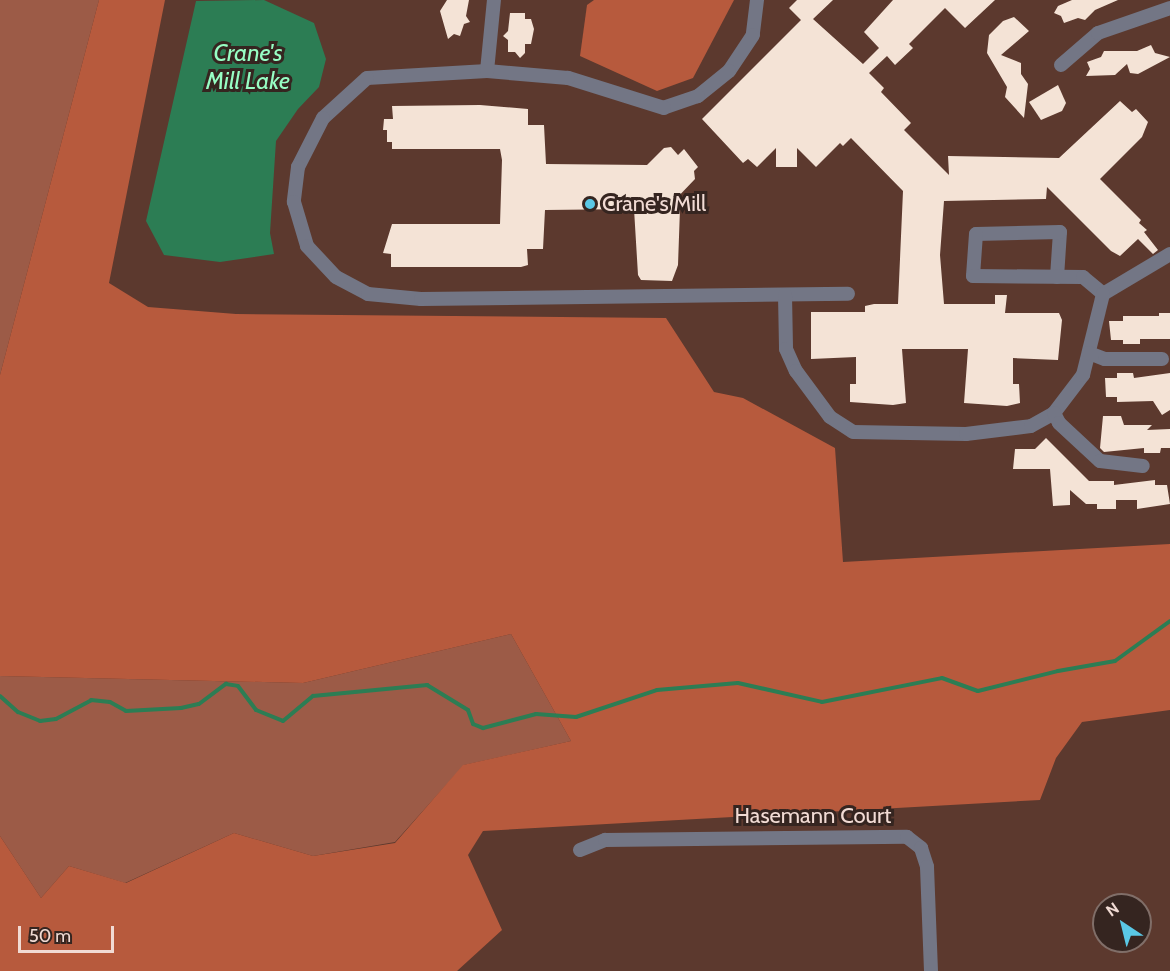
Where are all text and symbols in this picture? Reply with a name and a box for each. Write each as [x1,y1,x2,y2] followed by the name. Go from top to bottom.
[206,39,290,95] water label: Crane's Mill Lake
[602,191,706,217] place label: Crane's Mill
[583,197,597,211] marker: Crane's Mill
[735,803,891,829] street label: Hasemann Court
[1092,893,1152,953] north arrow
[1102,898,1123,921] text: N
[21,914,117,952] scale bar
[29,925,71,947] text: 50 m

